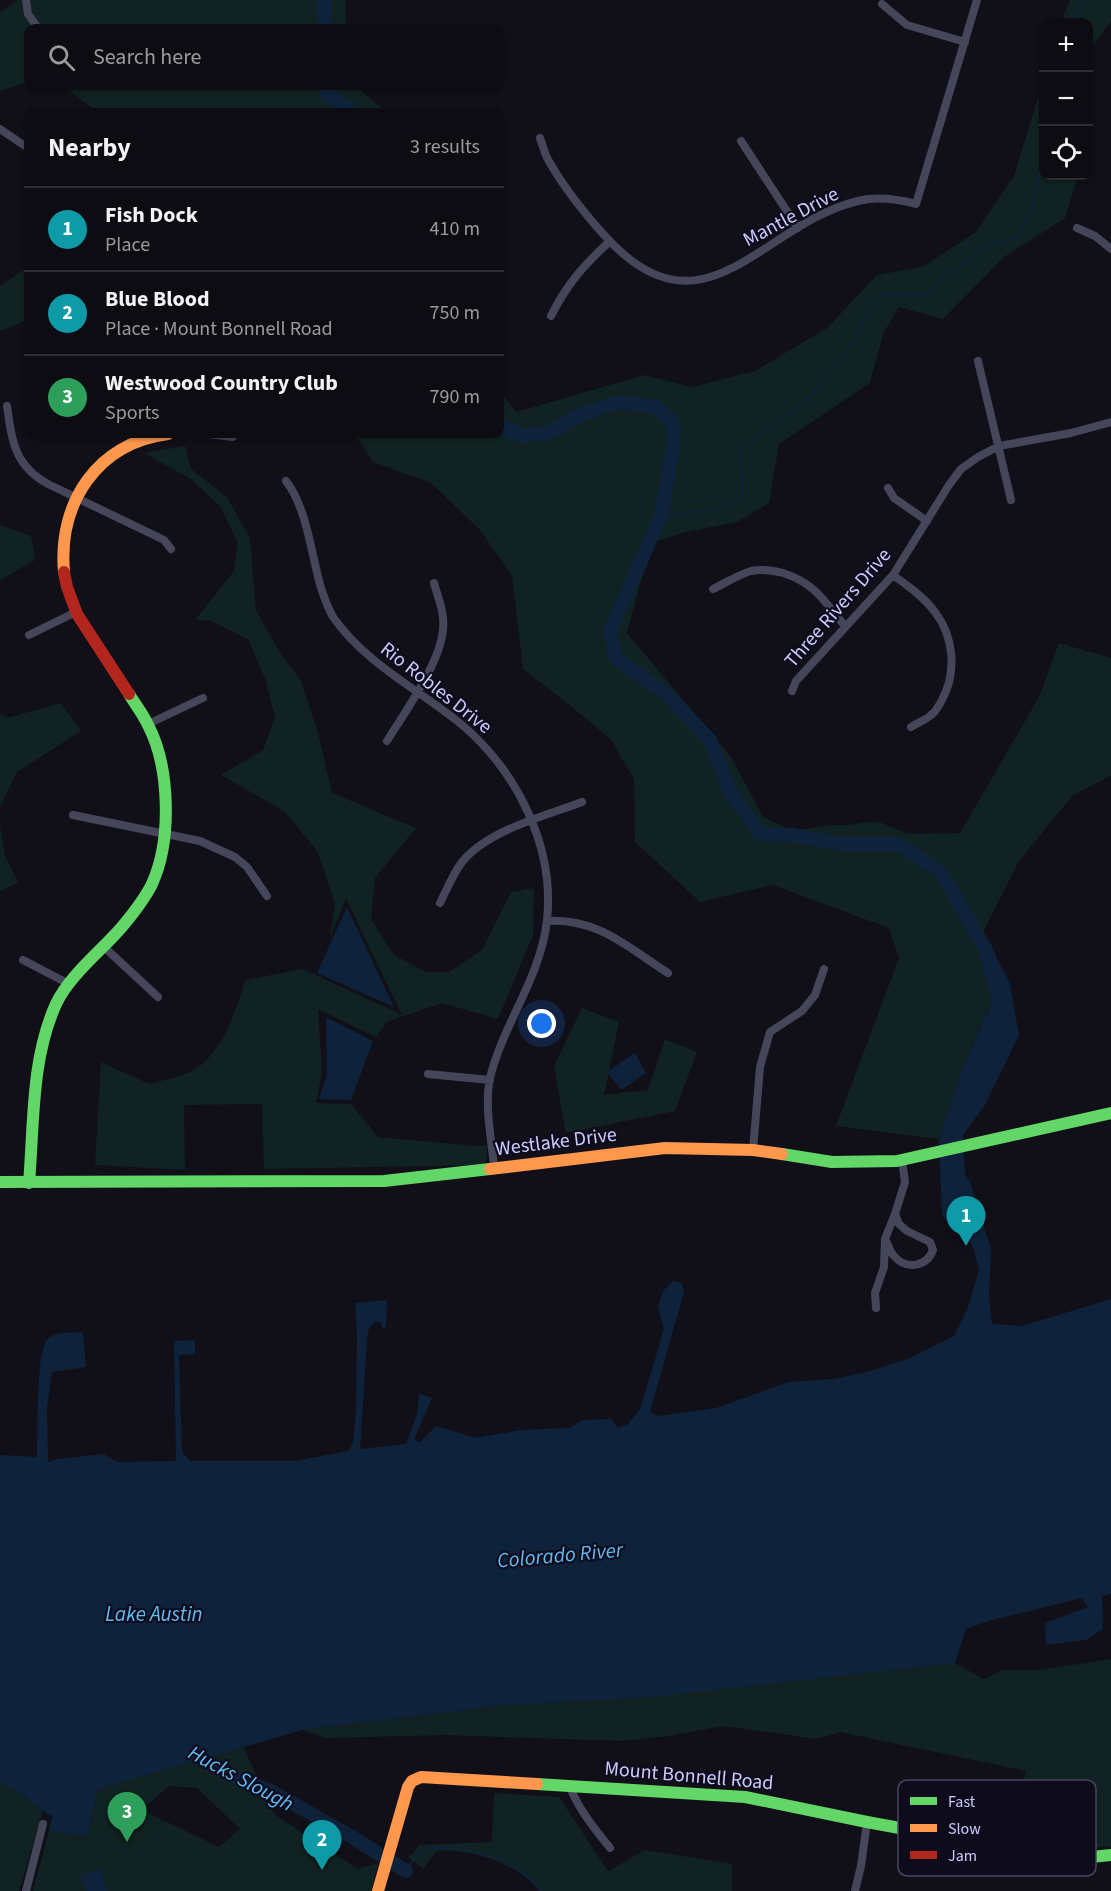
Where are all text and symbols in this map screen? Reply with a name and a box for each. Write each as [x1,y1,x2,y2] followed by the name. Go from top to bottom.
[1039,18,1093,180] map controls
[1039,18,1093,72] button: +
[24,24,504,90] search box
[45,41,78,74] icon: search
[93,41,201,73] text: Search here
[1039,72,1093,126] button: −
[1039,126,1093,180] button: locate
[48,129,131,166] text: Nearby
[410,133,480,161] text: 3 results
[738,180,844,254] street label: Mantle Drive
[105,199,198,231] text: Fish Dock
[62,215,73,243] text: 1
[430,215,480,243] text: 410 m
[105,231,150,259] text: Place
[105,283,210,315] text: Blue Blood
[62,299,73,327] text: 2
[430,299,480,327] text: 750 m
[105,315,333,343] text: Place · Mount Bonnell Road
[105,367,338,399] text: Westwood Country Club
[62,383,73,411] text: 3
[430,383,480,411] text: 790 m
[105,399,160,427] text: Sports
[778,542,898,674] street label: Three Rivers Drive
[374,635,498,741] street label: Rio Robles Drive
[527,1009,556,1038] your location
[494,1121,619,1163] street label: Westlake Drive
[946,1196,986,1246] pin: 1
[496,1534,625,1575] water label: Colorado River
[105,1599,203,1629] water label: Lake Austin
[183,1738,299,1818] water label: Hucks Slough
[603,1755,775,1797] street label: Mount Bonnell Road
[898,1780,1096,1876] legend
[948,1791,976,1813] text: Fast
[108,1792,146,1842] pin: 3
[948,1818,981,1840] text: Slow
[302,1820,342,1870] pin: 2
[948,1845,977,1867] text: Jam

